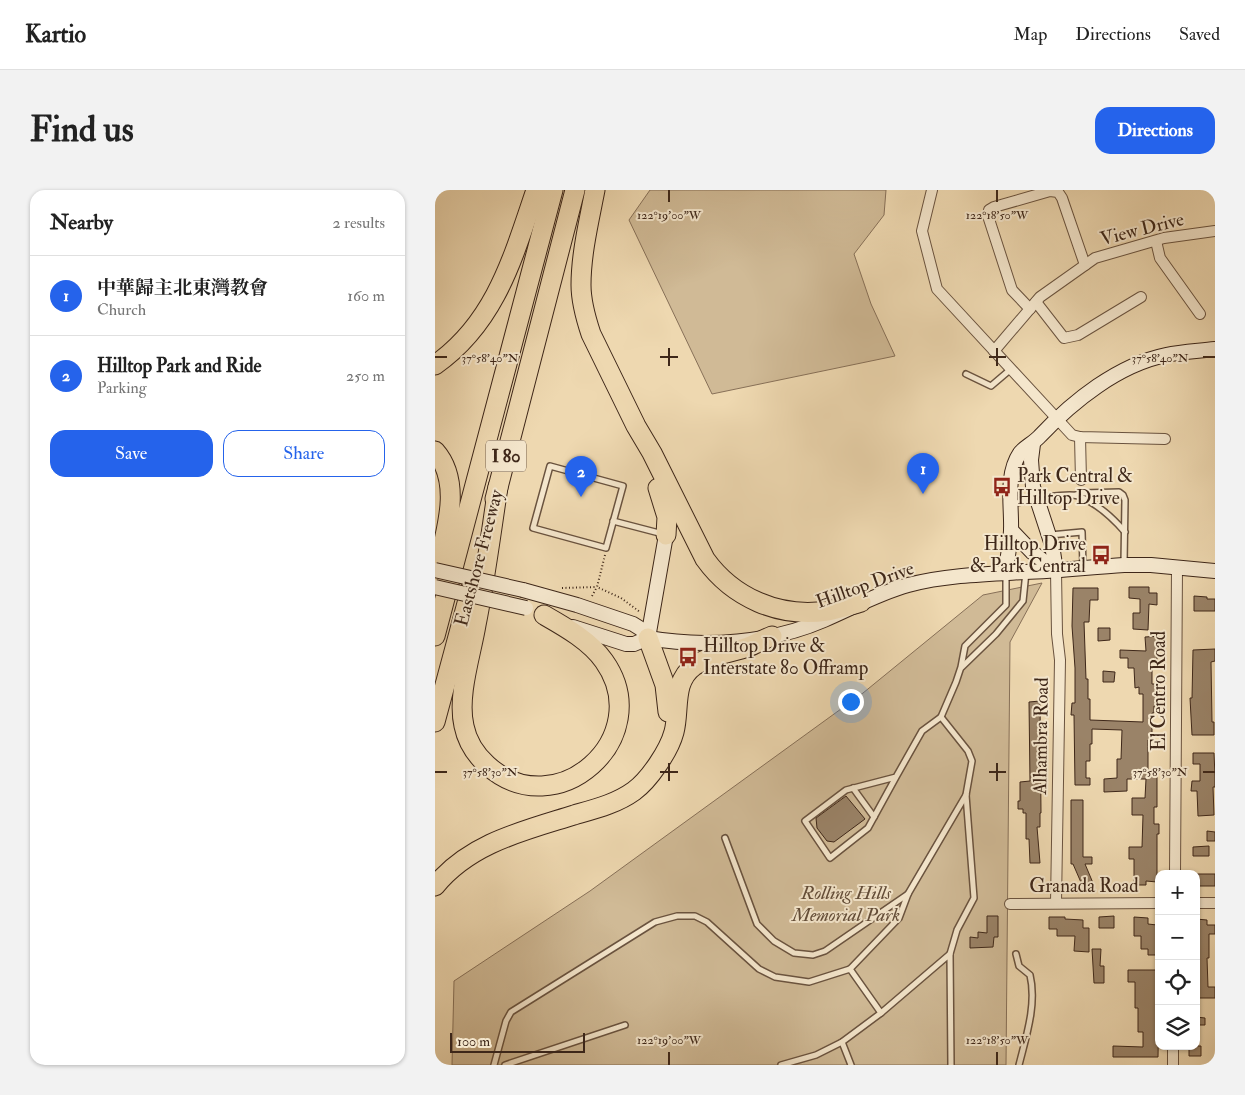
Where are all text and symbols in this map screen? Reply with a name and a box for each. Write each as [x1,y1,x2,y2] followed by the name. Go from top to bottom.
[25,19,86,50] text: Kartio
[1014,23,1047,46] text: Map
[1075,23,1151,46] text: Directions
[1179,23,1220,46] text: Saved
[1095,107,1215,154] button: Directions
[30,108,134,152] text: Find us
[1098,207,1186,251] street label: View Drive
[637,208,702,223] text: 122°19'00"W
[966,208,1029,223] text: 122°18'50"W
[50,209,113,236] text: Nearby
[332,213,385,233] text: 2 results
[97,276,268,300] text: 中華歸主北東灣教會
[63,286,69,306] text: 1
[347,286,385,306] text: 160 m
[97,300,146,320] text: Church
[462,351,519,366] text: 37°58'40"N
[1132,351,1189,366] text: 37°58'40"N
[97,354,261,378] text: Hilltop Park and Ride
[62,366,70,386] text: 2
[346,366,385,386] text: 250 m
[97,378,147,398] text: Parking
[50,430,213,477] button: Save
[223,430,385,477] button: Share
[486,440,526,472] road number: I 80
[907,453,939,494] pin: 1
[565,456,597,497] pin: 2
[1017,464,1133,511] place label: Park Central & Hilltop Drive
[991,476,1013,498] bus stop icon: Park Central & Hilltop Drive
[449,486,509,629] street label: Eastshore Freeway
[970,532,1086,578] place label: Hilltop Drive & Park Central
[1090,544,1112,566] bus stop icon: Hilltop Drive & Park Central
[813,556,918,615] street label: Hilltop Drive
[1147,630,1171,751] street label: El Centro Road
[703,634,868,681] place label: Hilltop Drive & Interstate 80 Offramp
[677,646,699,668] bus stop icon: Hilltop Drive & Interstate 80 Offramp
[1028,677,1054,796] street label: Alhambra Road
[838,689,864,715] your location
[462,765,518,780] text: 37°58'30"N
[1132,765,1188,780] text: 37°58'30"N
[1155,870,1200,1050] map controls
[1155,870,1200,915] button: +
[1029,874,1139,898] street label: Granada Road
[791,881,900,927] park label: Rolling Hills Memorial Park
[1155,915,1200,960] button: −
[1155,960,1200,1005] button: locate
[1155,1005,1200,1050] button: layers
[450,1030,585,1053] scale bar
[457,1033,490,1050] text: 100 m
[637,1033,702,1048] text: 122°19'00"W
[966,1033,1029,1048] text: 122°18'50"W

